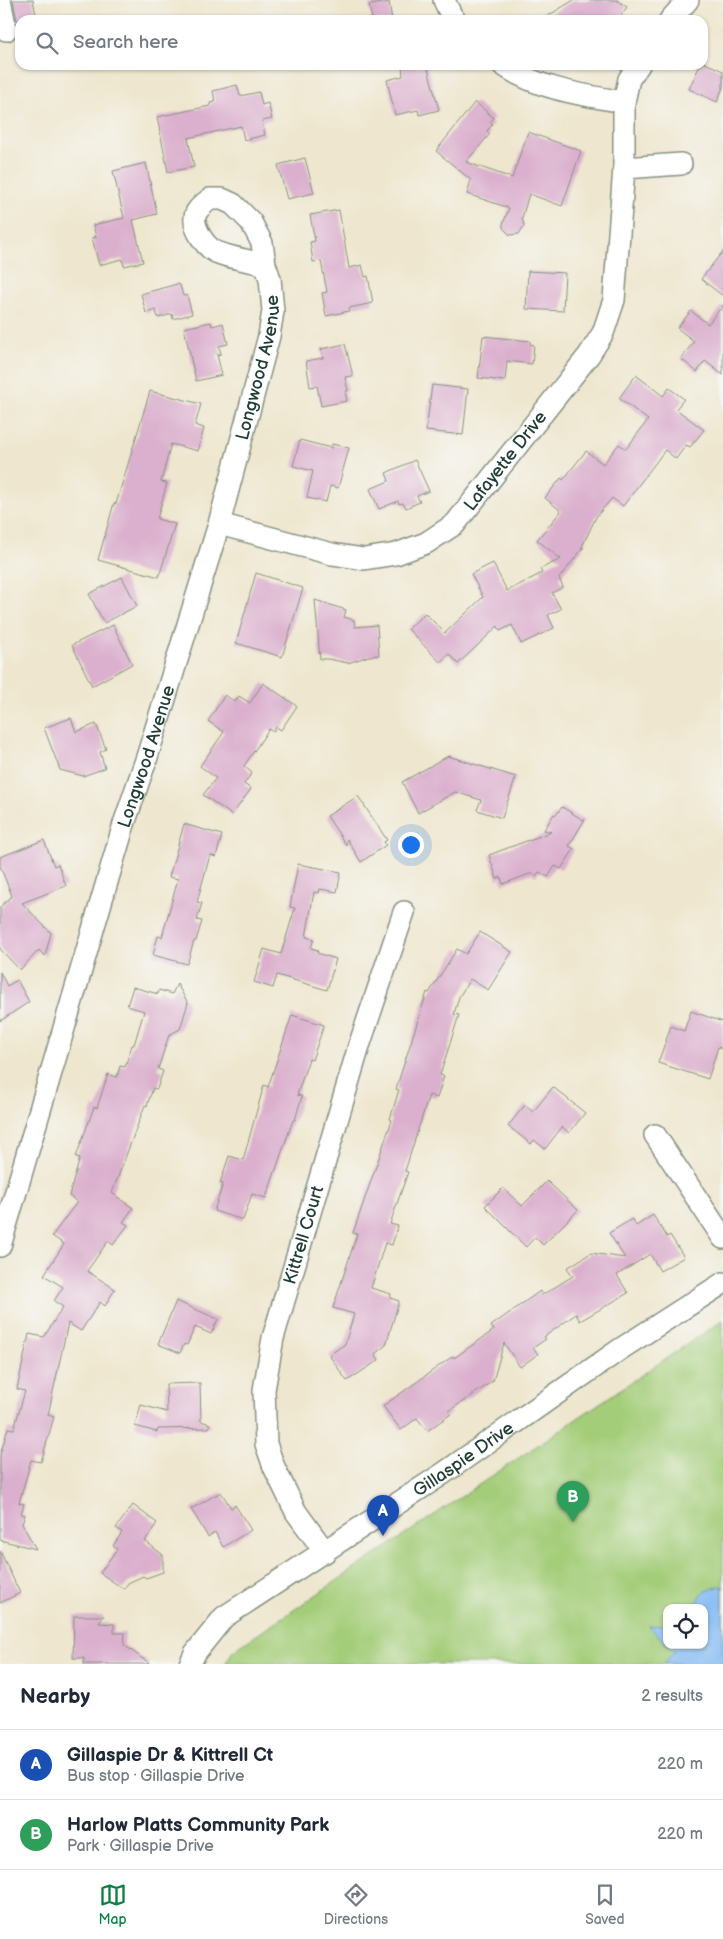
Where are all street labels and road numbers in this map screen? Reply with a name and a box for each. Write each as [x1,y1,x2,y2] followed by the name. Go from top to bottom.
[231,294,284,443] street label: Longwood Avenue
[459,406,551,515] street label: Lafayette Drive
[113,682,179,830] street label: Longwood Avenue
[279,1183,328,1287] street label: Kittrell Court
[409,1417,518,1501] street label: Gillaspie Drive

